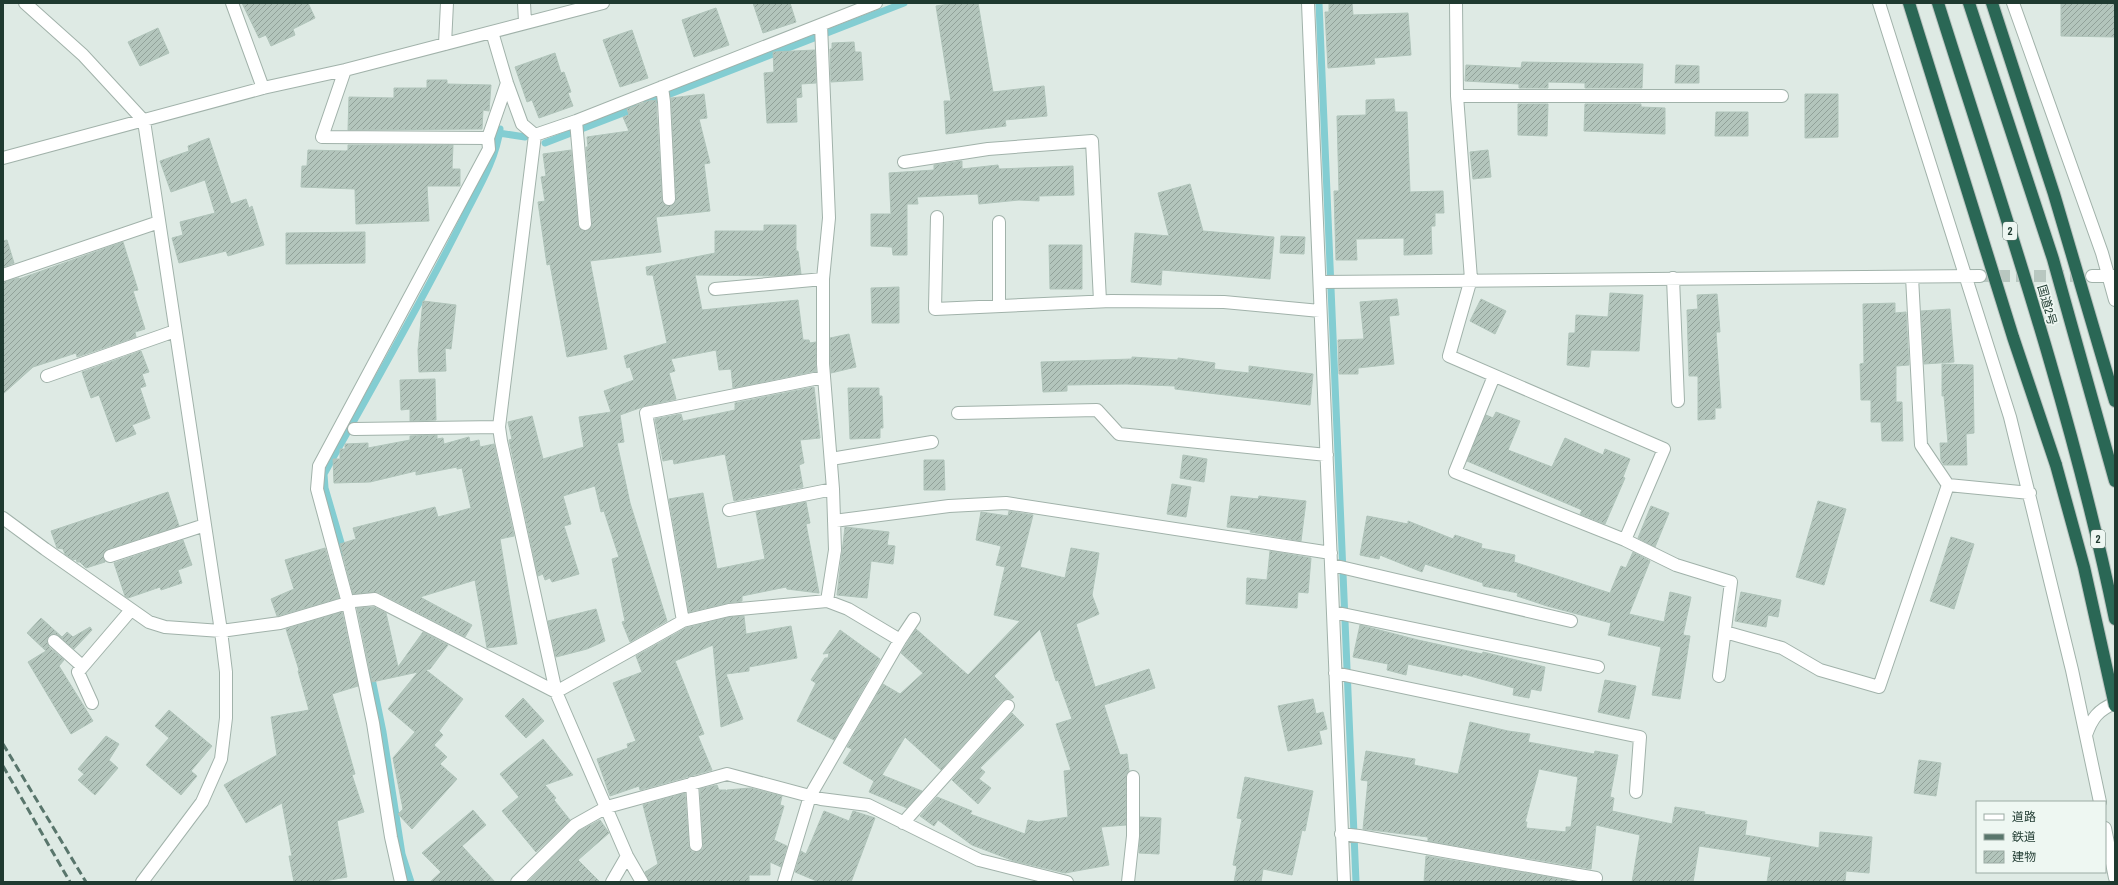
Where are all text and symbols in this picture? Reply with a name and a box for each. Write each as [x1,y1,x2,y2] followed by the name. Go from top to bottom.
[2003,222,2017,240] road number: 2
[2034,283,2060,327] street label: 国道2号
[2091,530,2105,548] road number: 2
[1976,801,2106,873] legend
[2012,809,2036,825] text: 道路
[2012,829,2036,845] text: 鉄道
[2012,849,2036,865] text: 建物

